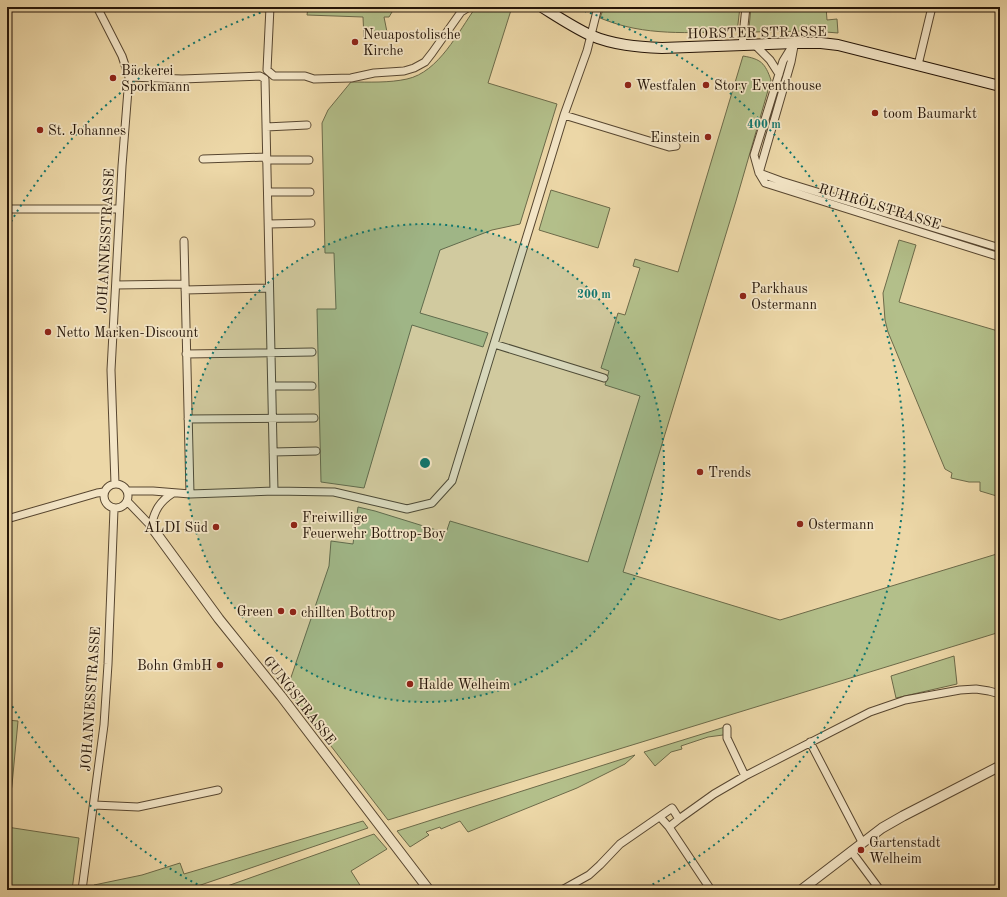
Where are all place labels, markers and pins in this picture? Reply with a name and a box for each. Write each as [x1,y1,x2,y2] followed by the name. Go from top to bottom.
[363,28,461,58] place label: Neuapostolische Kirche
[350,37,360,47] marker: Neuapostolische Kirche
[121,64,190,94] place label: Bäckerei Sporkmann
[108,73,118,83] marker: Bäckerei Sporkmann
[636,79,697,93] place label: Westfalen
[714,79,821,93] place label: Story Eventhouse
[623,80,633,90] marker: Westfalen
[701,80,711,90] marker: Story Eventhouse
[883,107,977,121] place label: toom Baumarkt
[870,108,880,118] marker: toom Baumarkt
[48,124,126,138] place label: St. Johannes
[35,125,45,135] marker: St. Johannes
[650,131,700,145] place label: Einstein
[703,132,713,142] marker: Einstein
[751,282,818,312] place label: Parkhaus Ostermann
[738,291,748,301] marker: Parkhaus Ostermann
[56,326,199,340] place label: Netto Marken-Discount
[43,327,53,337] marker: Netto Marken-Discount
[418,456,432,470] centre of rings
[708,466,751,480] place label: Trends
[695,467,705,477] marker: Trends
[302,511,447,541] place label: Freiwillige Feuerwehr Bottrop-Boy
[808,518,875,532] place label: Ostermann
[795,519,805,529] marker: Ostermann
[289,520,299,530] marker: Freiwillige Feuerwehr Bottrop-Boy
[144,521,208,535] place label: ALDI Süd
[211,522,221,532] marker: ALDI Süd
[237,605,273,619] place label: Green
[276,606,286,616] marker: Green
[301,606,395,620] place label: chillten Bottrop
[288,607,298,617] marker: chillten Bottrop
[137,659,212,673] place label: Bohn GmbH
[215,660,225,670] marker: Bohn GmbH
[418,678,510,692] place label: Halde Welheim
[405,679,415,689] marker: Halde Welheim
[869,836,941,866] place label: Gartenstadt Welheim
[856,845,866,855] marker: Gartenstadt Welheim

